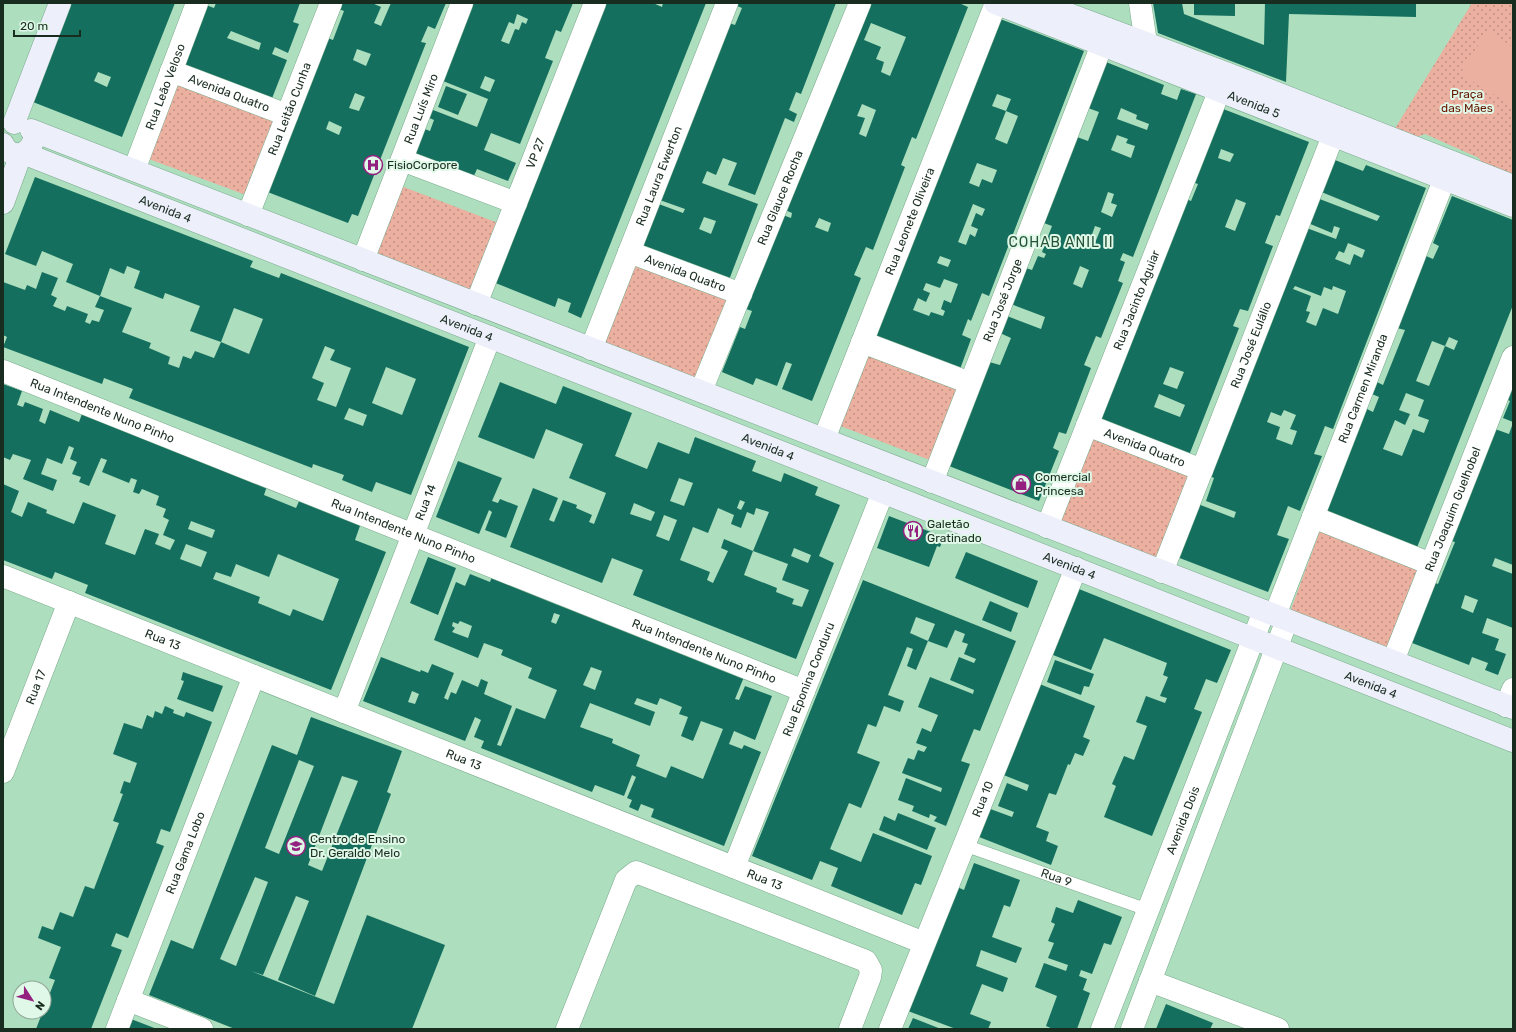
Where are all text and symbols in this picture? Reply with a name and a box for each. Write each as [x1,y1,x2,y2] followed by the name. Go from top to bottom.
[14,12,80,38] scale bar
[20,19,48,33] text: 20 m
[143,42,188,132] street label: Rua Leão Veloso
[265,60,314,157] street label: Rua Leitão Cunha
[186,71,272,115] street label: Avenida Quatro
[401,72,441,146] street label: Rua Luís Miro
[1441,87,1493,115] park label: Praça das Mães
[1226,88,1282,121] street label: Avenida 5
[633,124,685,228] street label: Rua Laura Ewerton
[523,136,548,171] street label: VP 27
[755,148,806,247] street label: Rua Glauce Rocha
[362,154,384,176] hospital icon: FisioCorpore
[387,158,458,172] place label: FisioCorpore
[882,166,937,277] street label: Rua Leonete Oliveira
[137,193,194,226] street label: Avenida 4
[1008,234,1114,251] district label: COHAB ANIL II
[1111,248,1163,352] street label: Rua Jacinto Aguiar
[643,251,728,295] street label: Avenida Quatro
[980,257,1025,344] street label: Rua José Jorge
[1228,299,1274,390] street label: Rua José Eulálio
[438,311,495,345] street label: Avenida 4
[1335,332,1391,445] street label: Rua Carmen Miranda
[28,376,177,446] street label: Rua Intendente Nuno Pinho
[1102,425,1187,470] street label: Avenida Quatro
[740,430,797,464] street label: Avenida 4
[1422,445,1484,574] street label: Rua Joaquim Guelhobel
[1035,470,1091,498] place label: Comercial Princesa
[1010,473,1032,495] shop icon: Comercial Princesa
[412,482,439,522] street label: Rua 14
[329,496,478,566] street label: Rua Intendente Nuno Pinho
[927,517,982,545] place label: Galetão Gratinado
[902,520,924,542] restaurant icon: Galetão Gratinado
[1041,549,1098,583] street label: Avenida 4
[630,616,778,686] street label: Rua Intendente Nuno Pinho
[780,620,838,738] street label: Rua Eponina Conduru
[143,626,183,653] street label: Rua 13
[23,668,49,706] street label: Rua 17
[1343,668,1400,702] street label: Avenida 4
[444,746,484,773] street label: Rua 13
[969,779,996,819] street label: Rua 10
[1163,784,1202,856] street label: Avenida Dois
[163,809,208,896] street label: Rua Gama Lobo
[310,832,406,860] place label: Centro de Ensino Dr. Geraldo Melo
[285,835,307,857] school or university icon: Centro de Ensino Dr. Geraldo Melo
[745,866,785,893] street label: Rua 13
[1039,866,1074,890] street label: Rua 9
[12,980,52,1020] north arrow
[32,999,47,1013] text: N

